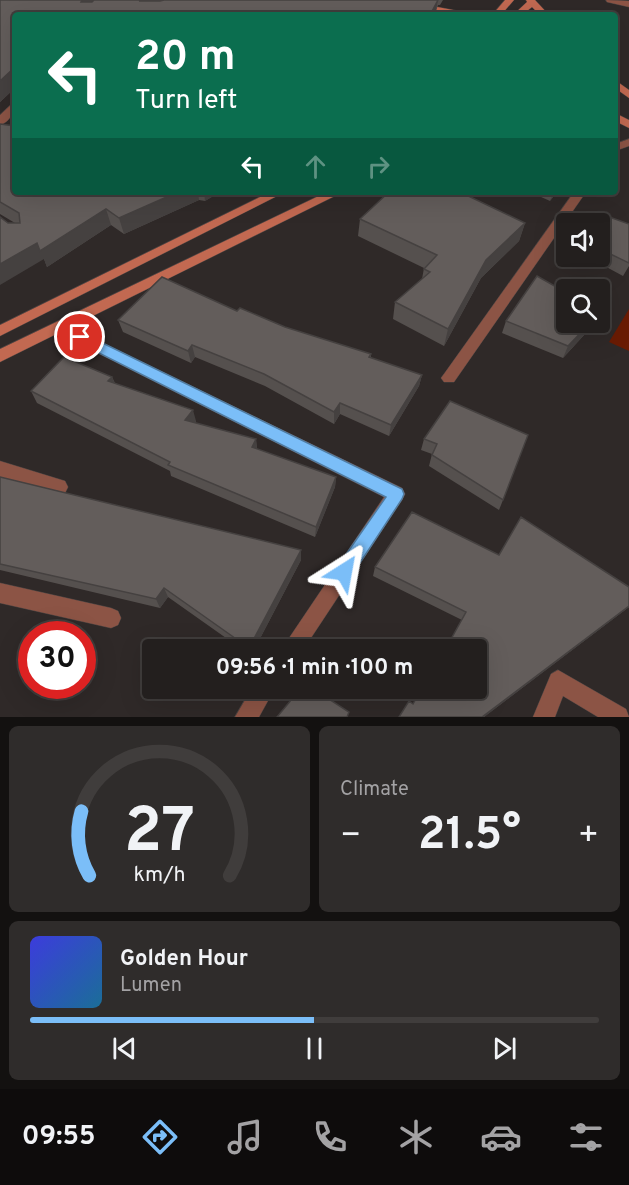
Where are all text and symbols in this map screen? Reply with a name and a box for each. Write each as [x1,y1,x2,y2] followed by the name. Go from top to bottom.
[135,32,236,85] text: 20 m
[36,36,114,114] icon: left
[135,84,237,118] text: Turn left
[236,150,269,183] icon: left
[299,150,332,183] icon: ahead
[362,150,395,183] icon: right
[556,213,610,333] map controls
[556,213,610,267] button: sound
[556,279,610,333] button: search
[54,311,105,362] pin
[63,320,96,353] icon: arrive
[312,540,376,604] position arrow
[18,621,96,699] speed limit sign: 30
[216,655,413,682] text: 09:56 · 1 min · 100 m
[340,777,409,803] text: Climate
[124,795,195,874] text: 27
[418,808,521,865] text: 21.5°
[340,816,361,858] text: −
[578,816,599,858] text: +
[133,862,186,889] text: km/h
[120,946,248,973] text: Golden Hour
[120,973,182,999] text: Lumen
[108,1032,141,1065] icon: previous
[298,1032,331,1065] icon: pause
[488,1032,521,1065] icon: next
[139,1116,181,1158] icon: directions
[224,1116,266,1158] icon: music
[309,1116,351,1158] icon: phone
[395,1116,437,1158] icon: climate
[480,1116,522,1158] icon: car
[565,1116,607,1158] icon: filters
[22,1120,96,1154] text: 09:55

